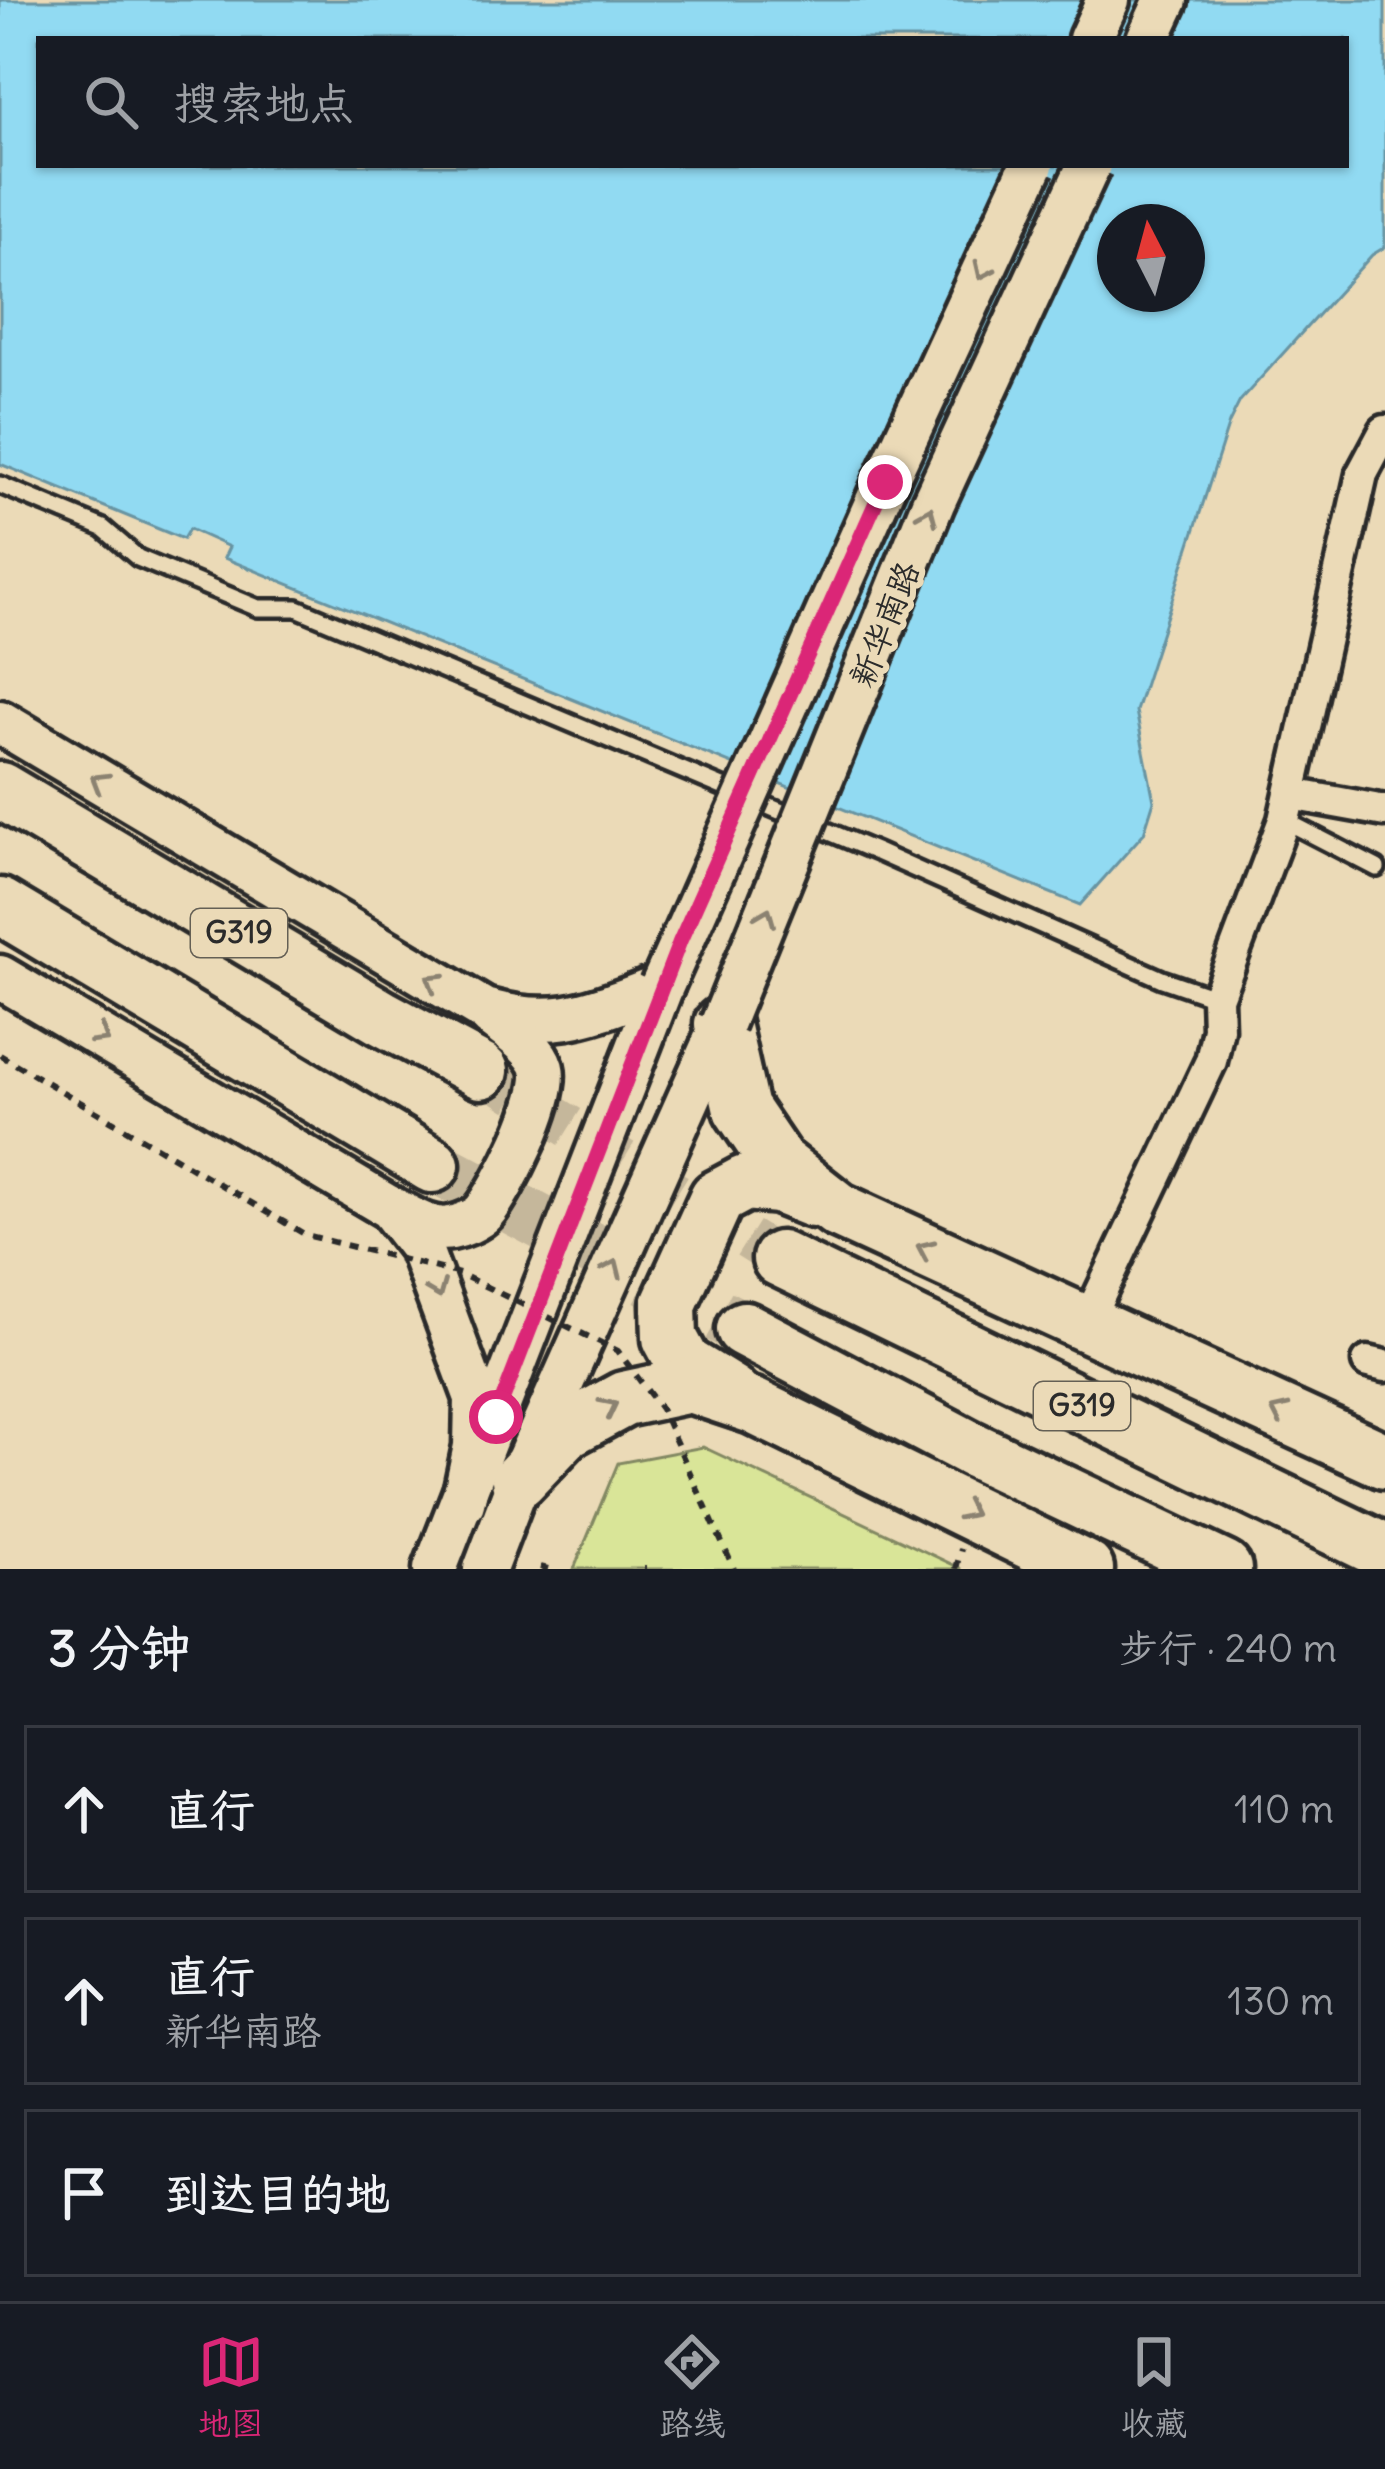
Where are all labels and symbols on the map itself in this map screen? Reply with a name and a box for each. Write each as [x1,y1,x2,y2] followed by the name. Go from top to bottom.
[1097,204,1205,312] north arrow
[974,259,997,280] one-way arrow
[858,455,912,509] route end
[914,506,938,527] one-way arrow
[840,555,928,693] street label: 新华南路
[90,772,112,795] one-way arrow
[752,906,776,927] one-way arrow
[191,909,287,957] road number: G319
[425,972,447,995] one-way arrow
[88,1022,110,1045] one-way arrow
[915,1240,937,1264] one-way arrow
[599,1259,623,1280] one-way arrow
[423,1279,447,1300] one-way arrow
[1034,1382,1130,1430] road number: G319
[469,1390,523,1444] route start
[596,1399,618,1422] one-way arrow
[1270,1403,1291,1426] one-way arrow
[956,1497,977,1520] one-way arrow

